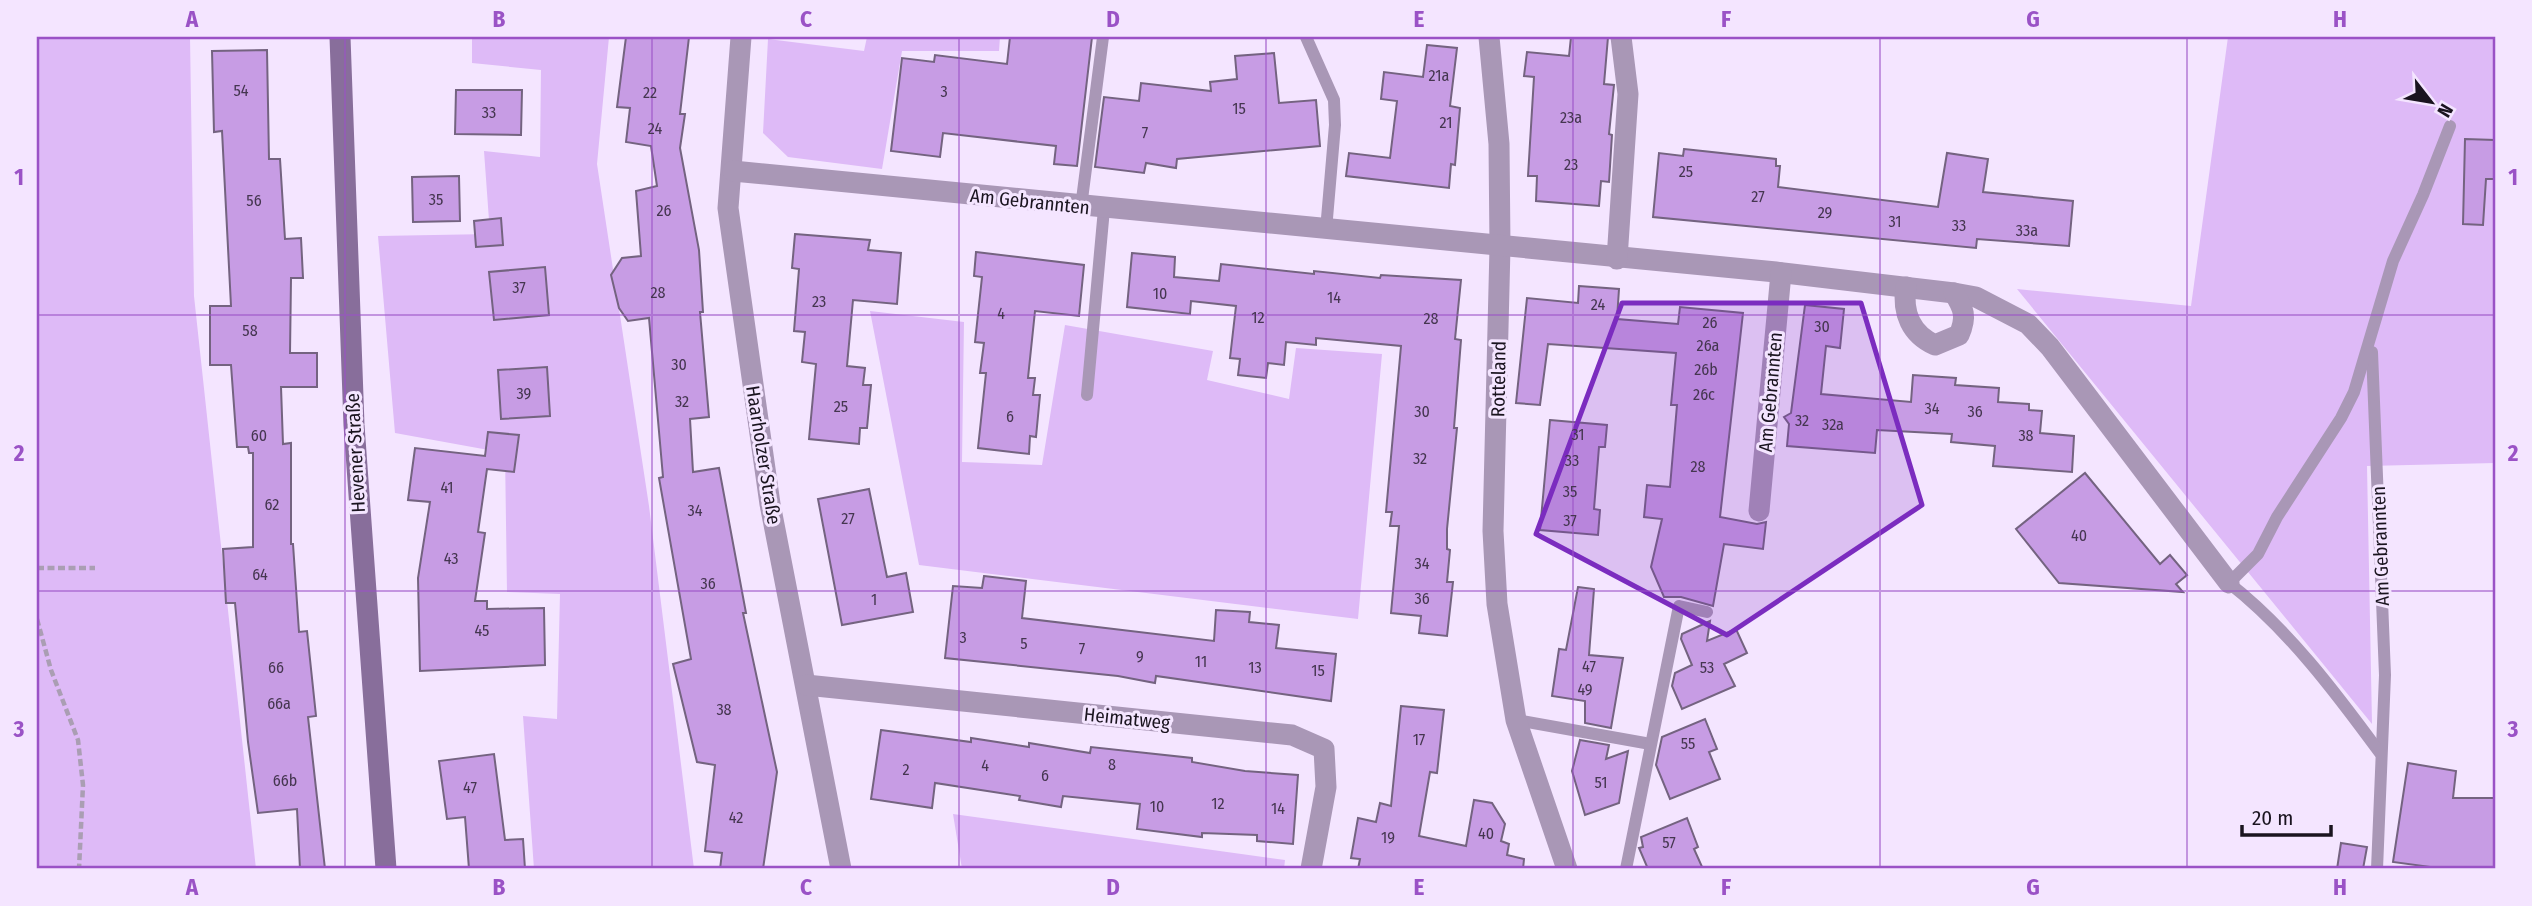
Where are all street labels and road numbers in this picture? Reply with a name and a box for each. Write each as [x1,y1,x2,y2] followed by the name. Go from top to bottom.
[969,184,1091,219] street label: Am Gebrannten
[1754,331,1787,453] street label: Am Gebrannten
[1486,341,1511,417] street label: Rotteland
[741,384,786,526] street label: Haarholzer Straße
[341,393,370,513] street label: Hevener Straße
[2367,486,2394,606] street label: Am Gebrannten
[1083,703,1171,734] street label: Heimatweg

